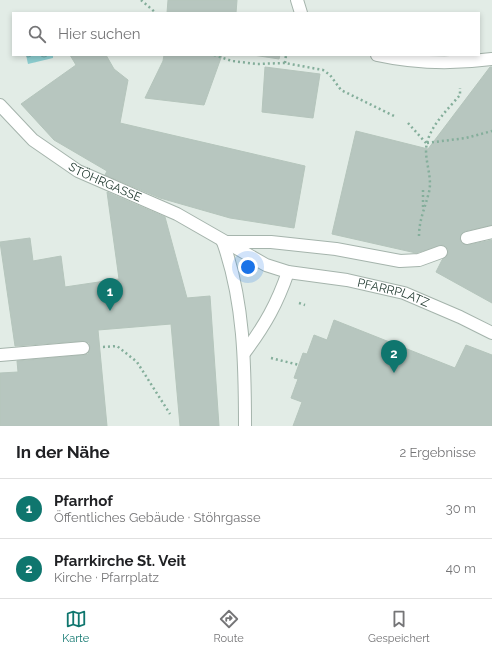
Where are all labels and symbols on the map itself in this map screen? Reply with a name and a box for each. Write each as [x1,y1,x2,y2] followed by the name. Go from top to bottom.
[66,160,144,205] street label: STÖHRGASSE
[238,257,258,277] your location
[356,276,432,310] street label: PFARRPLATZ
[97,278,123,311] pin: 1
[381,340,407,373] pin: 2

